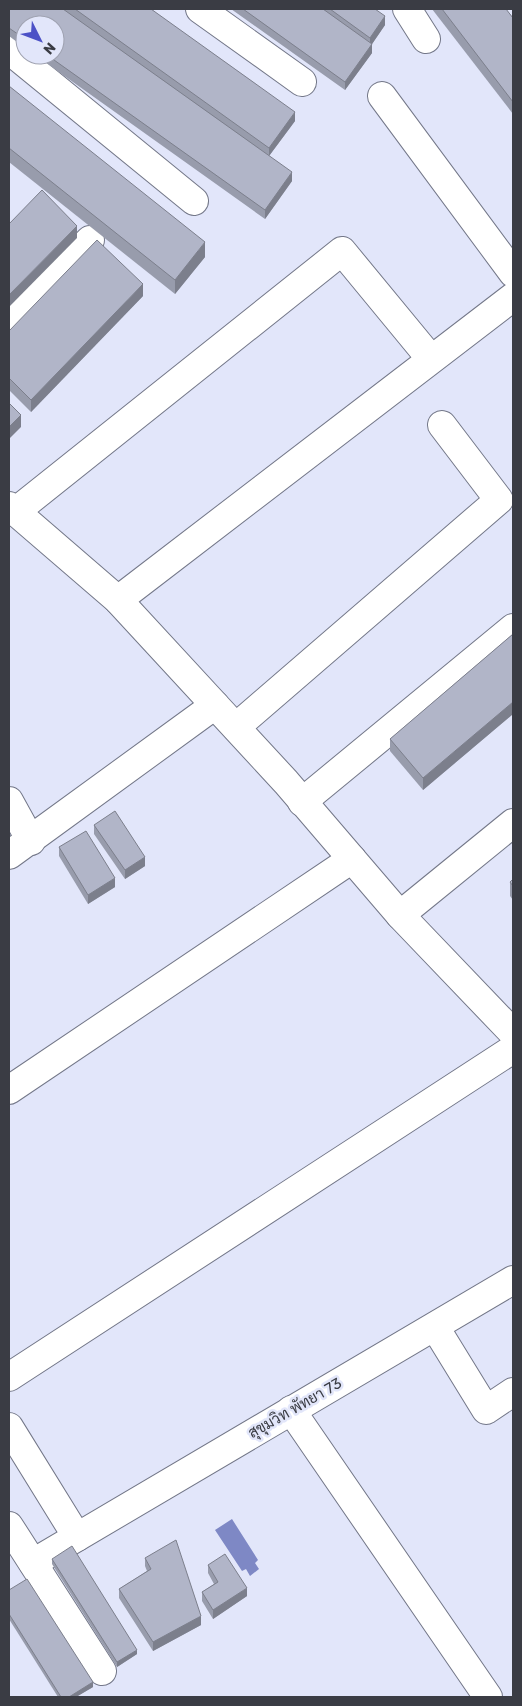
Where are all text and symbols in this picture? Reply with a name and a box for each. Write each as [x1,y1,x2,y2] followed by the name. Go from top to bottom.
[15,15,65,65] north arrow
[40,39,59,58] text: N
[245,1374,346,1444] street label: สุขุมวิท พัทยา 73

